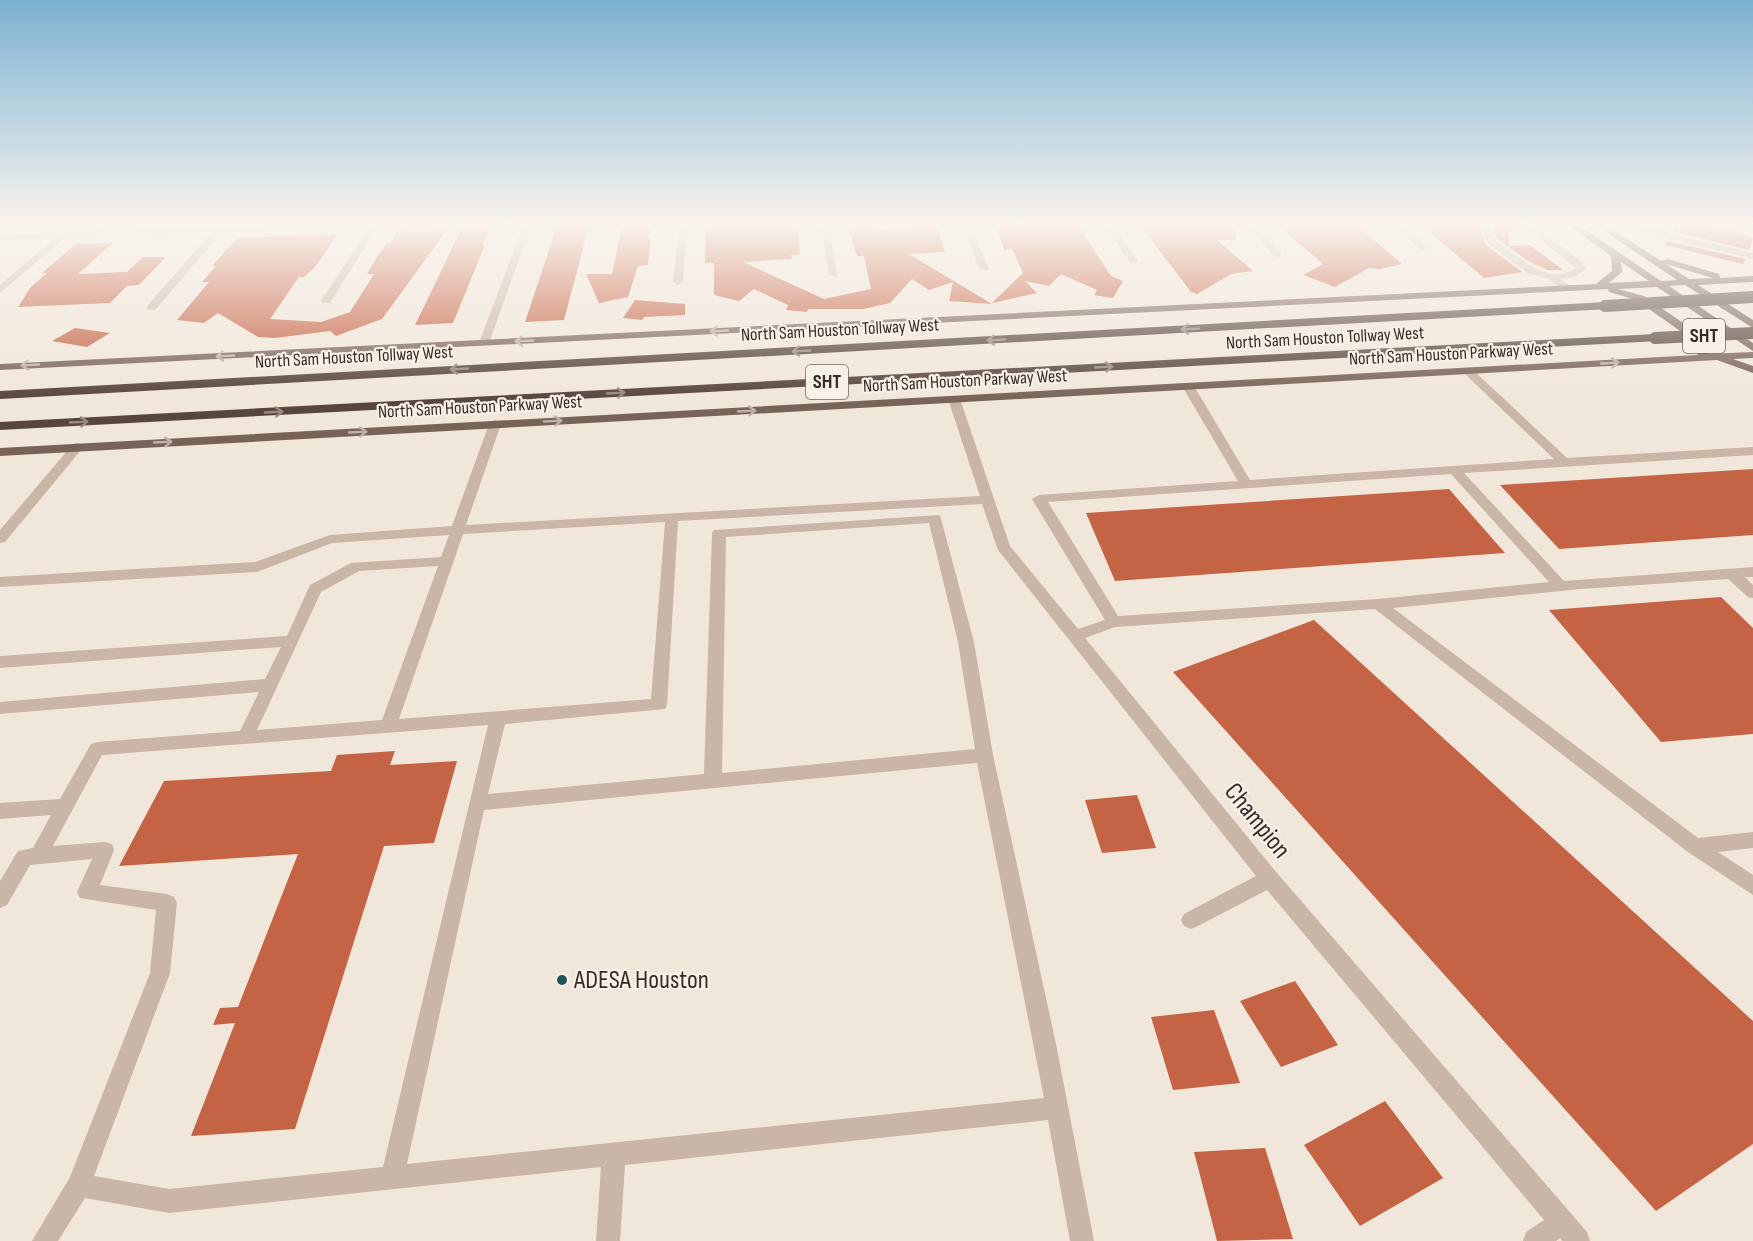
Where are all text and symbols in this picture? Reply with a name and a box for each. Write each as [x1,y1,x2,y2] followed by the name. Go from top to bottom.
[740,314,940,346] street label: North Sam Houston Tollway West
[1683,319,1725,353] road number: SHT
[1225,322,1425,354] street label: North Sam Houston Tollway West
[1181,324,1201,335] one-way arrow
[710,326,730,337] one-way arrow
[986,334,1006,345] one-way arrow
[515,335,535,346] one-way arrow
[1348,338,1554,370] street label: North Sam Houston Parkway West
[254,341,454,373] street label: North Sam Houston Tollway West
[791,345,811,356] one-way arrow
[215,350,235,361] one-way arrow
[1600,357,1620,368] one-way arrow
[21,360,41,371] one-way arrow
[1093,362,1113,373] one-way arrow
[450,364,470,375] one-way arrow
[806,365,848,399] road number: SHT
[862,365,1068,397] street label: North Sam Houston Parkway West
[605,388,625,399] one-way arrow
[377,391,583,423] street label: North Sam Houston Parkway West
[737,405,757,416] one-way arrow
[264,406,284,417] one-way arrow
[542,415,562,426] one-way arrow
[69,416,89,427] one-way arrow
[347,426,367,437] one-way arrow
[153,437,173,448] one-way arrow
[1217,777,1297,865] street label: Champion
[573,965,709,996] place label: ADESA Houston
[555,973,569,987] marker: ADESA Houston

